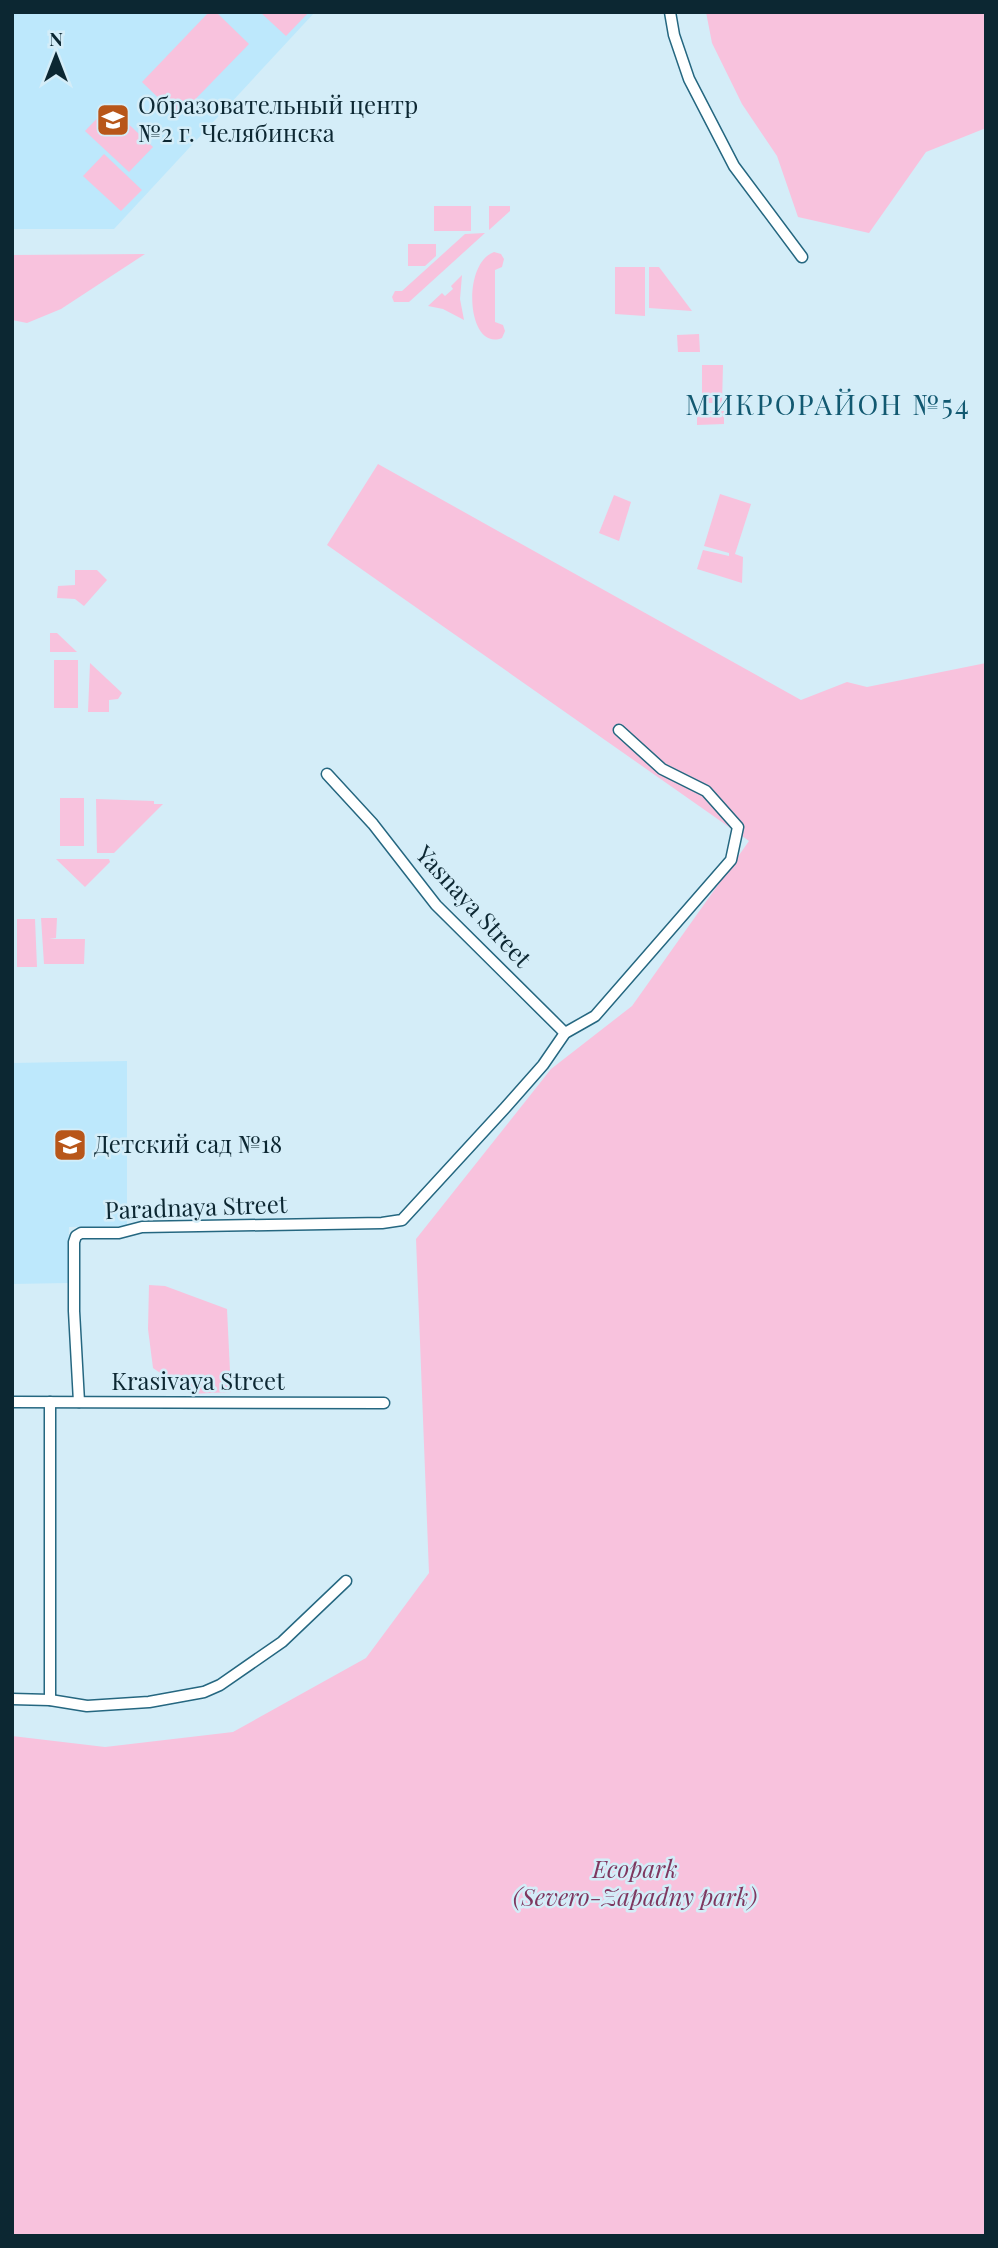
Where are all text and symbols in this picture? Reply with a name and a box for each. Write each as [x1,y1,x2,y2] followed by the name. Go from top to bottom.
[21,21,91,91] north arrow
[49,25,63,51] text: N
[138,88,418,148] place label: Образовательный центр №2 г. Челябинска
[94,101,132,139] school or university icon: Образовательный центр №2 г. Челябинска
[685,385,971,422] district label: МИКРОРАЙОН №54
[409,837,540,974] street label: Yasnaya Street
[51,1126,89,1164] school or university icon: Детский сaд №18
[94,1127,282,1159] place label: Детский сaд №18
[104,1187,288,1225] street label: Paradnaya Street
[111,1364,285,1396] street label: Krasivaya Street
[513,1852,757,1912] park label: Ecopark (Severo-Zapadny park)

